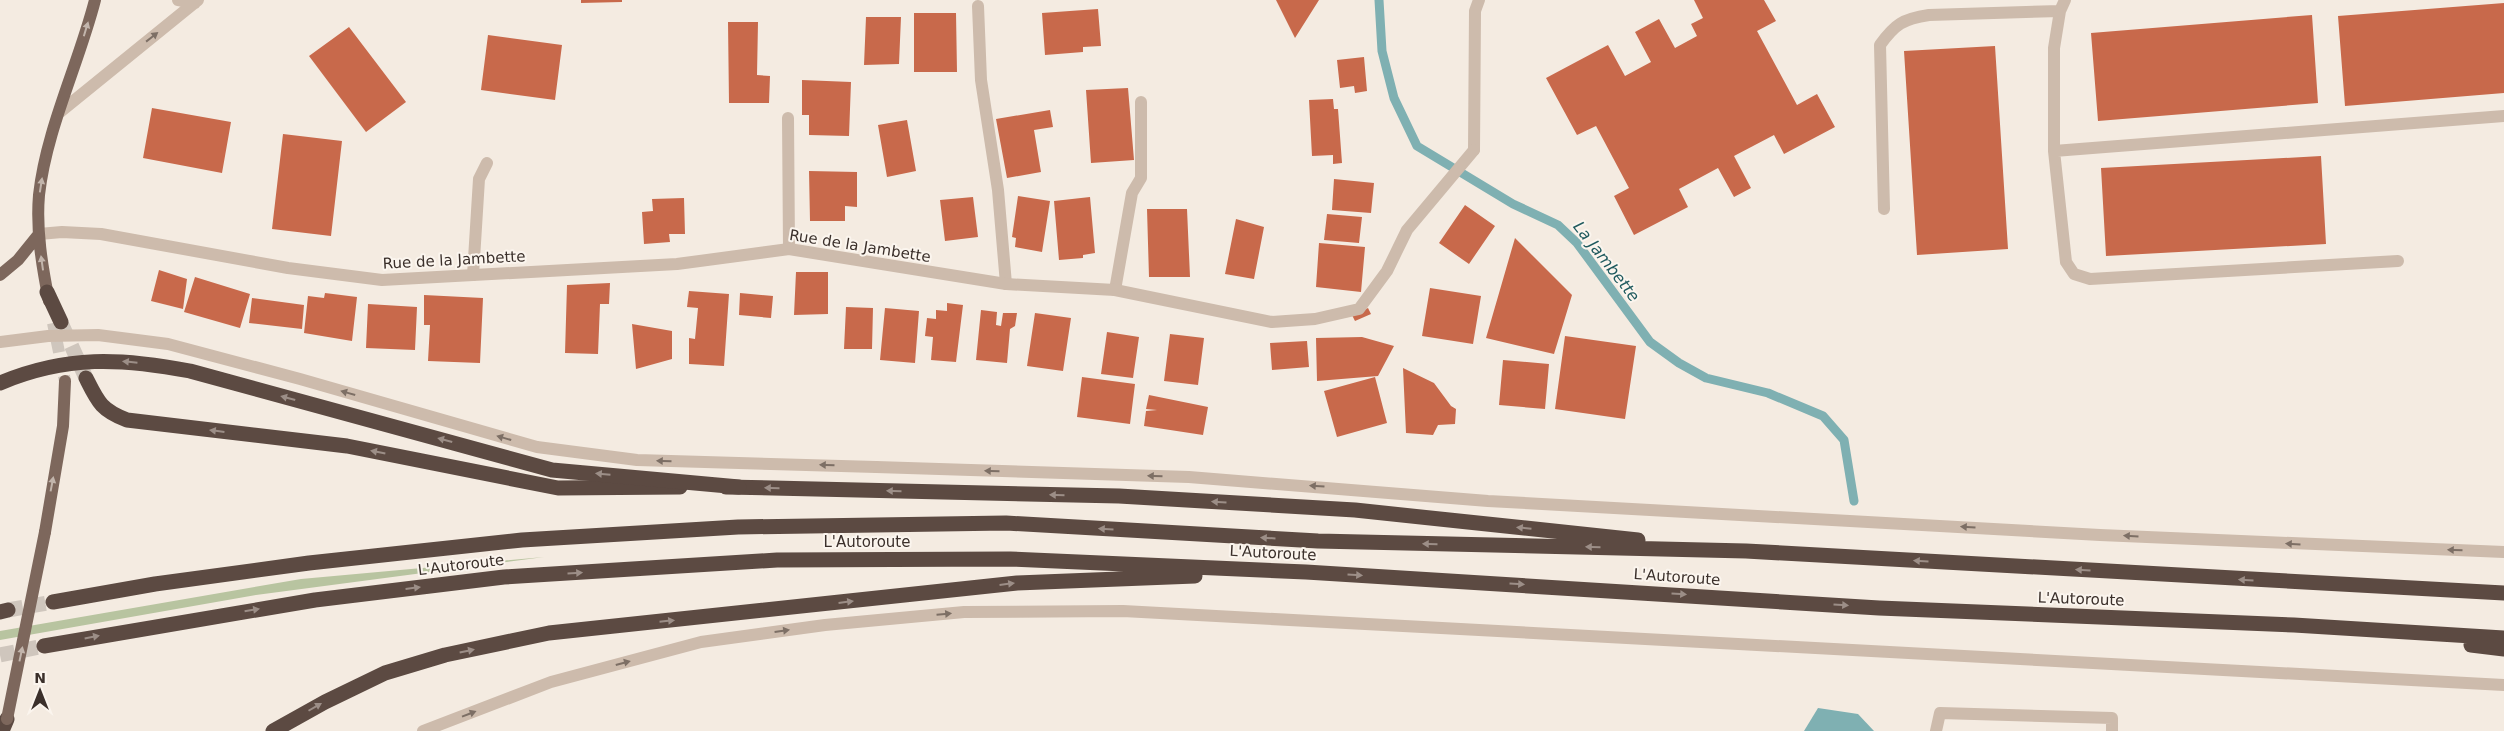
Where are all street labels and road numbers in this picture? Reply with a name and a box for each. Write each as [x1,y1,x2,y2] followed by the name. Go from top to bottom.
[788,226,932,266] street label: Rue de la Jambette
[382,247,526,273] street label: Rue de la Jambette
[824,533,910,551] street label: L'Autoroute
[1229,542,1317,564] street label: L'Autoroute
[417,551,505,579] street label: L'Autoroute
[1633,565,1721,589] street label: L'Autoroute
[2037,588,2125,610] street label: L'Autoroute

